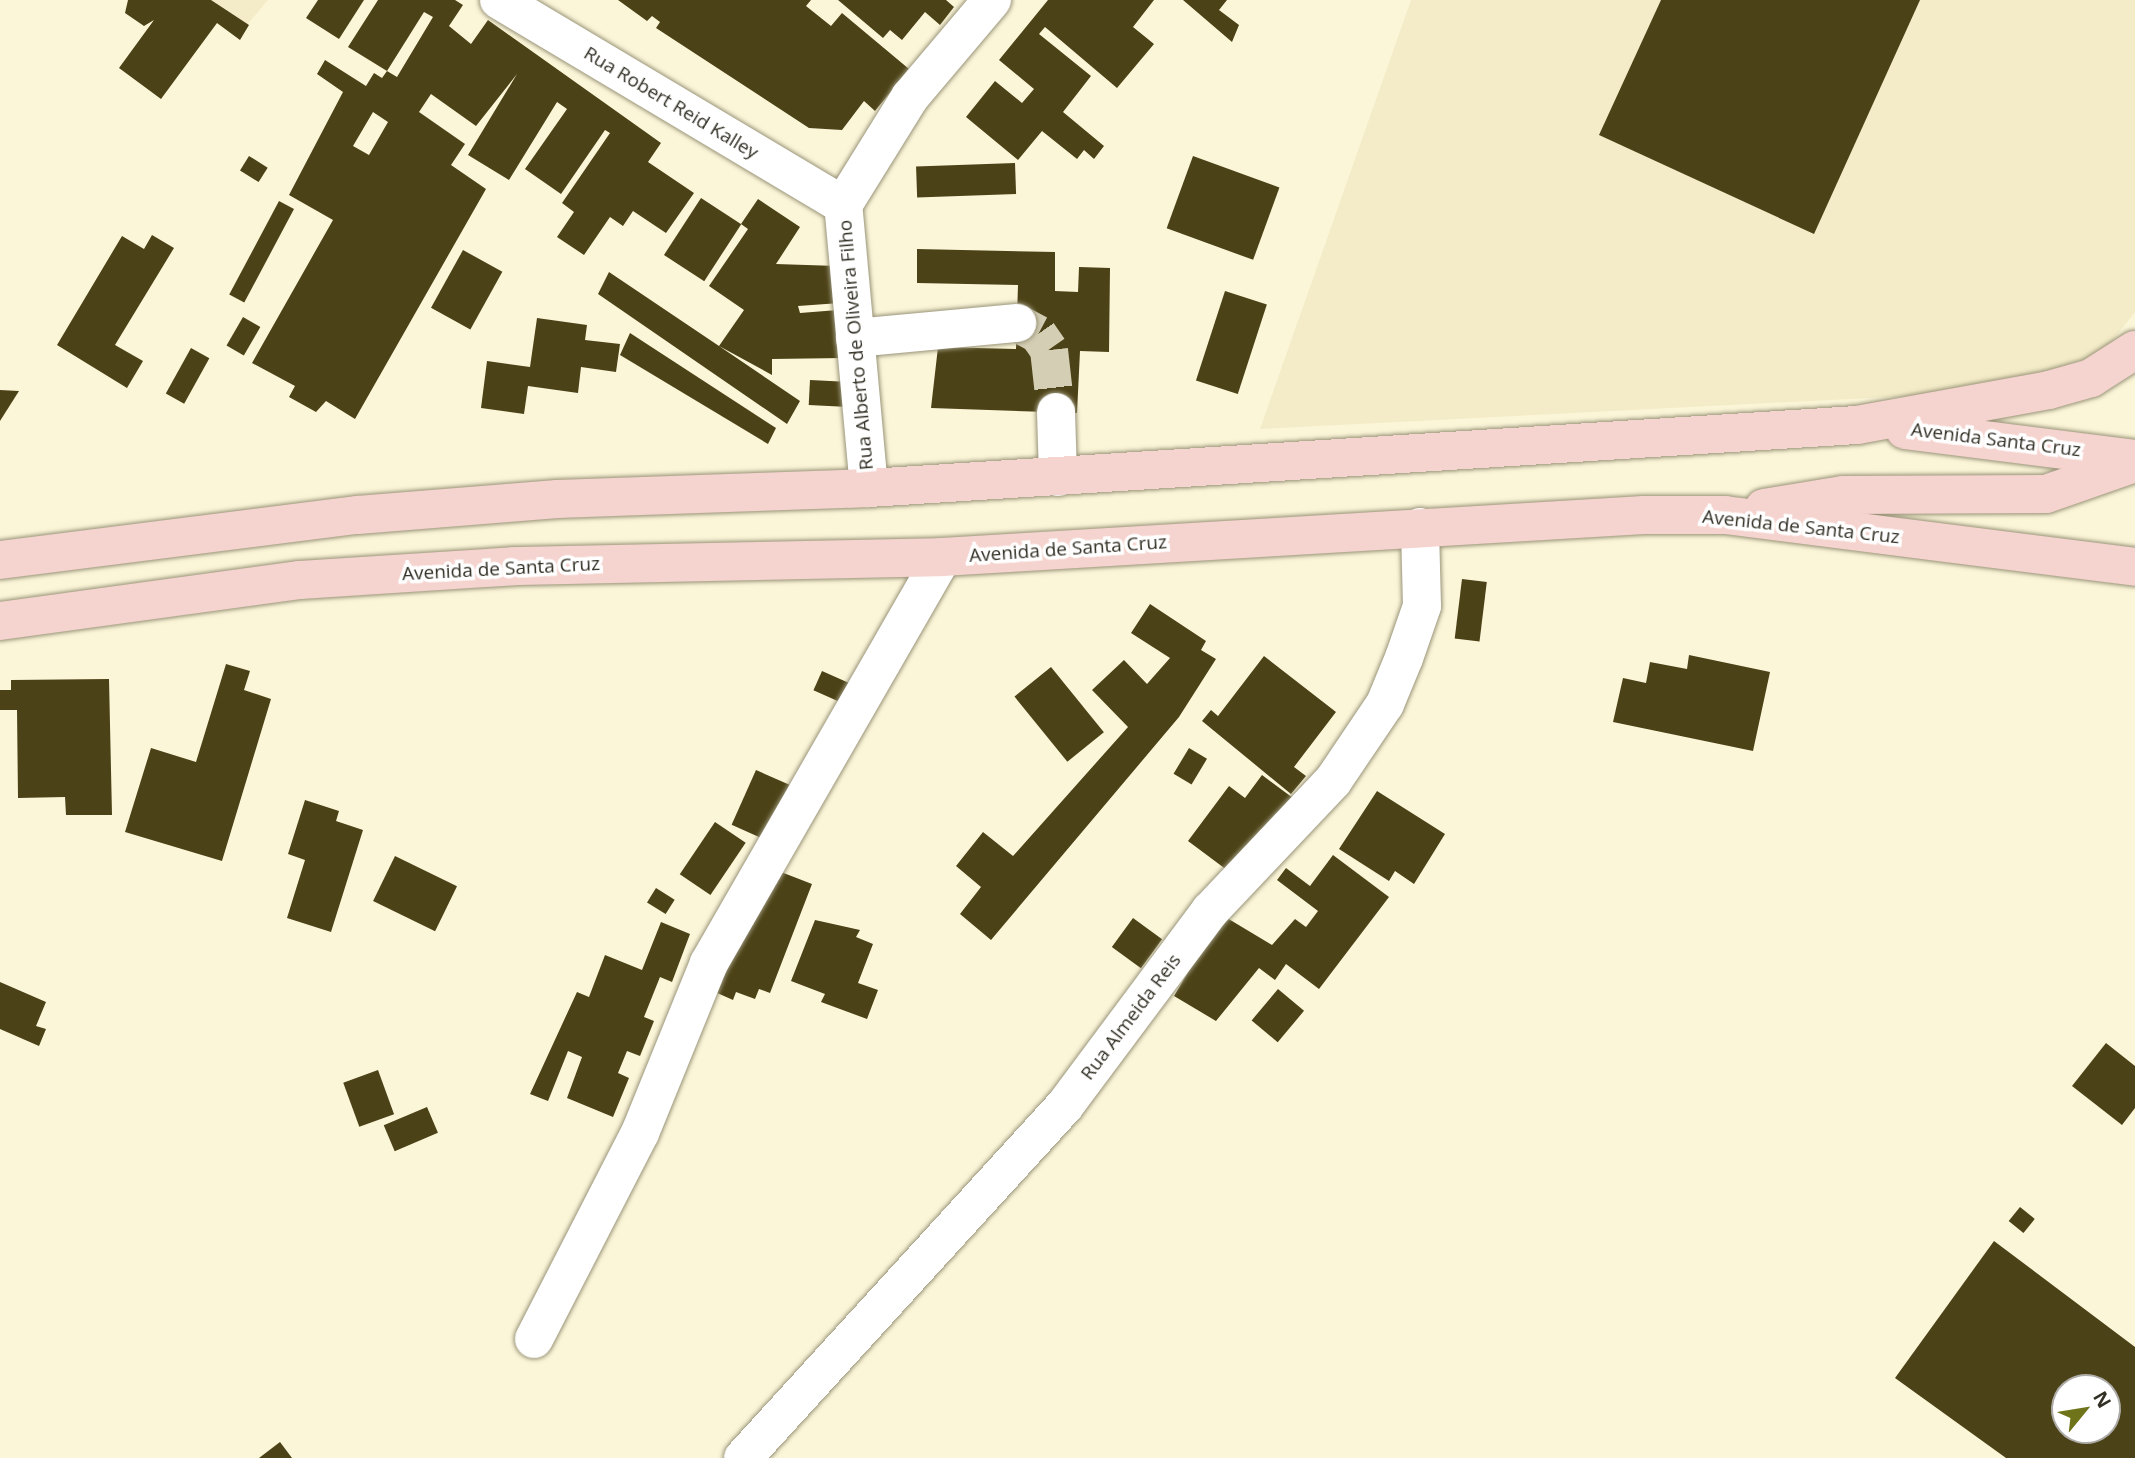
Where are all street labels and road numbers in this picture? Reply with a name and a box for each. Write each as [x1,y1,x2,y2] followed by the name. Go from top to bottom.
[580,42,762,164] street label: Rua Robert Reid Kalley
[834,219,878,471] street label: Rua Alberto de Oliveira Filho
[1910,418,2082,462] street label: Avenida Santa Cruz
[1701,505,1901,549] street label: Avenida de Santa Cruz
[968,531,1168,567] street label: Avenida de Santa Cruz
[401,552,601,586] street label: Avenida de Santa Cruz
[1076,949,1186,1085] street label: Rua Almeida Reis

